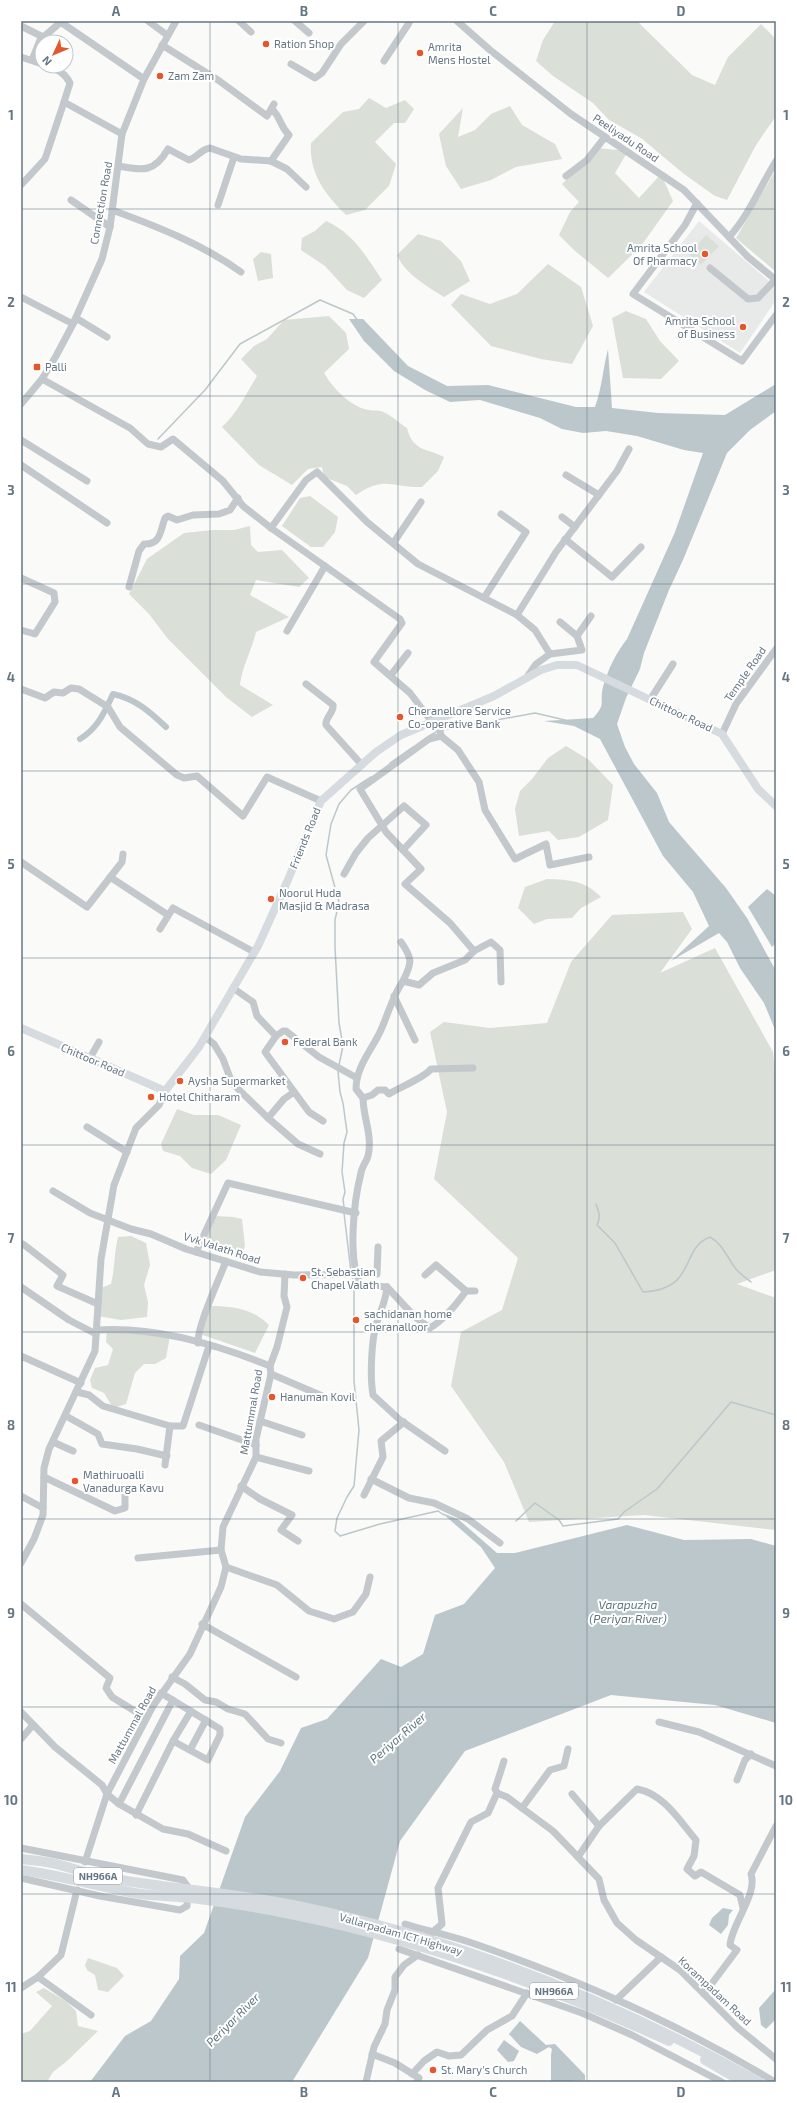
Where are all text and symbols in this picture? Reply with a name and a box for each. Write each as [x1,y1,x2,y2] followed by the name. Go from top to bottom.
[112,3,121,19] text: A
[300,3,308,19] text: B
[489,3,497,19] text: C
[677,3,686,19] text: D
[34,34,74,74] north arrow
[274,37,334,50] place label: Ration Shop
[261,39,271,49] marker: Ration Shop
[428,40,491,66] place label: Amrita Mens Hostel
[415,48,425,58] marker: Amrita Mens Hostel
[39,54,54,69] text: N
[168,69,214,82] place label: Zam Zam
[155,71,165,81] marker: Zam Zam
[8,107,14,123] text: 1
[783,107,789,123] text: 1
[591,111,662,164] street label: Peeliyadu Road
[87,160,114,245] street label: Connection Road
[627,241,698,267] place label: Amrita School Of Pharmacy
[700,249,710,259] marker: Amrita School Of Pharmacy
[7,294,15,310] text: 2
[782,294,790,310] text: 2
[665,314,736,340] place label: Amrita School of Business
[738,322,748,332] marker: Amrita School of Business
[45,360,67,373] place label: Palli
[32,362,42,372] marker: Palli
[7,482,15,498] text: 3
[782,482,790,498] text: 3
[721,644,768,704] street label: Temple Road
[7,669,15,685] text: 4
[782,669,790,685] text: 4
[648,693,715,734] street label: Chittoor Road
[408,704,511,730] place label: Cheranellore Service Co-operative Bank
[395,712,405,722] marker: Cheranellore Service Co-operative Bank
[286,805,323,870] street label: Friends Road
[7,856,15,872] text: 5
[782,856,790,872] text: 5
[279,886,370,913] place label: Noorul Huda Masjid & Madrasa
[266,894,276,904] marker: Noorul Huda Masjid & Madrasa
[293,1035,358,1048] place label: Federal Bank
[280,1037,290,1047] marker: Federal Bank
[59,1040,127,1079] street label: Chittoor Road
[7,1043,15,1059] text: 6
[782,1043,790,1059] text: 6
[188,1074,286,1087] place label: Aysha Supermarket
[175,1076,185,1086] marker: Aysha Supermarket
[159,1090,240,1103] place label: Hotel Chitharam
[146,1092,156,1102] marker: Hotel Chitharam
[182,1229,262,1266] street label: Vvk Valath Road
[8,1230,15,1246] text: 7
[783,1230,790,1246] text: 7
[311,1265,380,1291] place label: St. Sebastian Chapel Valath
[298,1273,308,1283] marker: St. Sebastian Chapel Valath
[364,1307,452,1333] place label: sachidanan home cheranalloor
[351,1315,361,1325] marker: sachidanan home cheranalloor
[237,1368,264,1456] street label: Mattummal Road
[280,1390,356,1403] place label: Hanuman Kovil
[267,1392,277,1402] marker: Hanuman Kovil
[7,1417,15,1433] text: 8
[782,1417,790,1433] text: 8
[83,1468,164,1494] place label: Mathiruoalli Vanadurga Kavu
[70,1476,80,1486] marker: Mathiruoalli Vanadurga Kavu
[589,1597,667,1626] water label: Varapuzha (Periyar River)
[7,1605,15,1621] text: 9
[782,1605,790,1621] text: 9
[105,1684,158,1766] street label: Mattummal Road
[366,1709,429,1766] water label: Periyar River
[4,1792,18,1808] text: 10
[779,1792,793,1808] text: 10
[74,1868,122,1884] road number: NH966A
[338,1910,464,1957] street label: Vallarpadam ICT Highway
[676,1954,754,2028] street label: Korampadam Road
[5,1979,17,1995] text: 11
[780,1979,792,1995] text: 11
[530,1983,578,1999] road number: NH966A
[203,1990,263,2050] water label: Periyar River
[441,2063,528,2076] place label: St. Mary's Church
[428,2065,438,2075] marker: St. Mary's Church
[112,2084,121,2100] text: A
[300,2084,308,2100] text: B
[489,2084,497,2100] text: C
[677,2084,686,2100] text: D

